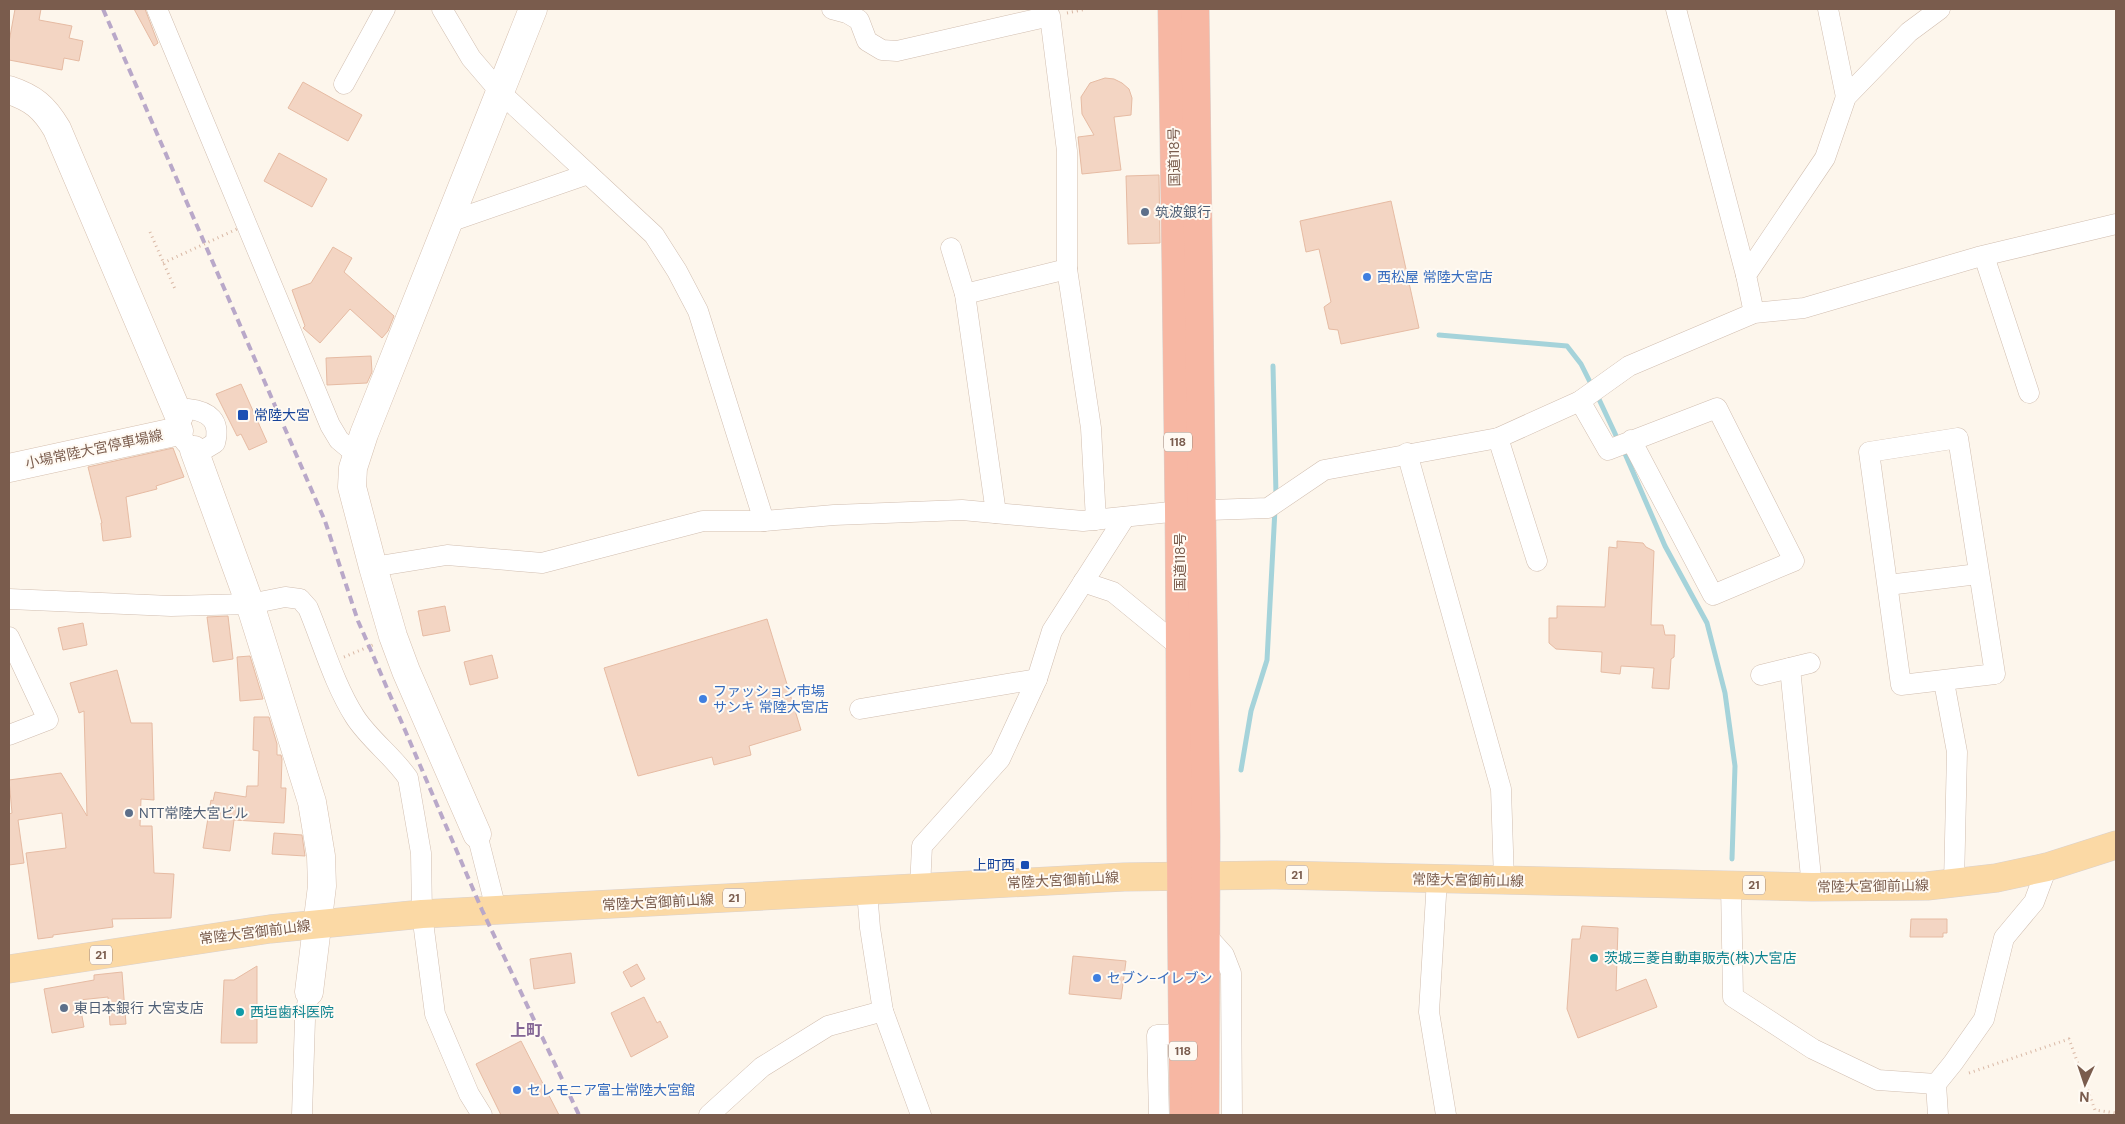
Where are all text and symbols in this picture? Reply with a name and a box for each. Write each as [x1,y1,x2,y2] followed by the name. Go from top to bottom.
[1164,127,1184,187] street label: 国道118号
[1155,203,1211,221] place label: 筑波銀行
[1139,206,1151,218] marker: 筑波銀行
[1377,268,1493,286] place label: 西松屋 常陸大宮店
[1361,271,1373,283] marker: 西松屋 常陸大宮店
[254,406,310,424] place label: 常陸大宮
[236,408,250,422] marker: 常陸大宮
[24,426,164,472] street label: 小場常陸大宮停車場線
[1164,432,1192,452] road number: 118
[1171,532,1189,592] street label: 国道118号
[713,682,829,716] place label: ファッション市場 サンキ 常陸大宮店
[697,693,709,705] marker: ファッション市場 サンキ 常陸大宮店
[139,804,248,822] place label: NTT常陸大宮ビル
[123,807,135,819] marker: NTT常陸大宮ビル
[973,856,1015,874] place label: 上町西
[1019,859,1031,871] marker: 上町西
[1286,866,1308,884] road number: 21
[1007,868,1119,892] street label: 常陸大宮御前山線
[1412,870,1524,890] street label: 常陸大宮御前山線
[1743,876,1765,894] road number: 21
[1817,876,1929,896] street label: 常陸大宮御前山線
[723,888,745,908] road number: 21
[602,890,714,914] street label: 常陸大宮御前山線
[198,916,312,948] street label: 常陸大宮御前山線
[90,946,112,964] road number: 21
[1604,949,1796,967] place label: 茨城三菱自動車販売(株)大宮店
[1588,952,1600,964] marker: 茨城三菱自動車販売(株)大宮店
[1107,969,1213,987] place label: セブン-イレブン
[1091,972,1103,984] marker: セブン-イレブン
[74,999,204,1017] place label: 東日本銀行 大宮支店
[58,1002,70,1014] marker: 東日本銀行 大宮支店
[250,1003,334,1021] place label: 西垣歯科医院
[234,1006,246,1018] marker: 西垣歯科医院
[510,1020,542,1041] district label: 上町
[1169,1042,1197,1060] road number: 118
[2060,1059,2110,1109] north arrow
[527,1081,695,1099] place label: セレモニア富士常陸大宮館
[511,1084,523,1096] marker: セレモニア富士常陸大宮館
[2079,1088,2090,1106] text: N

